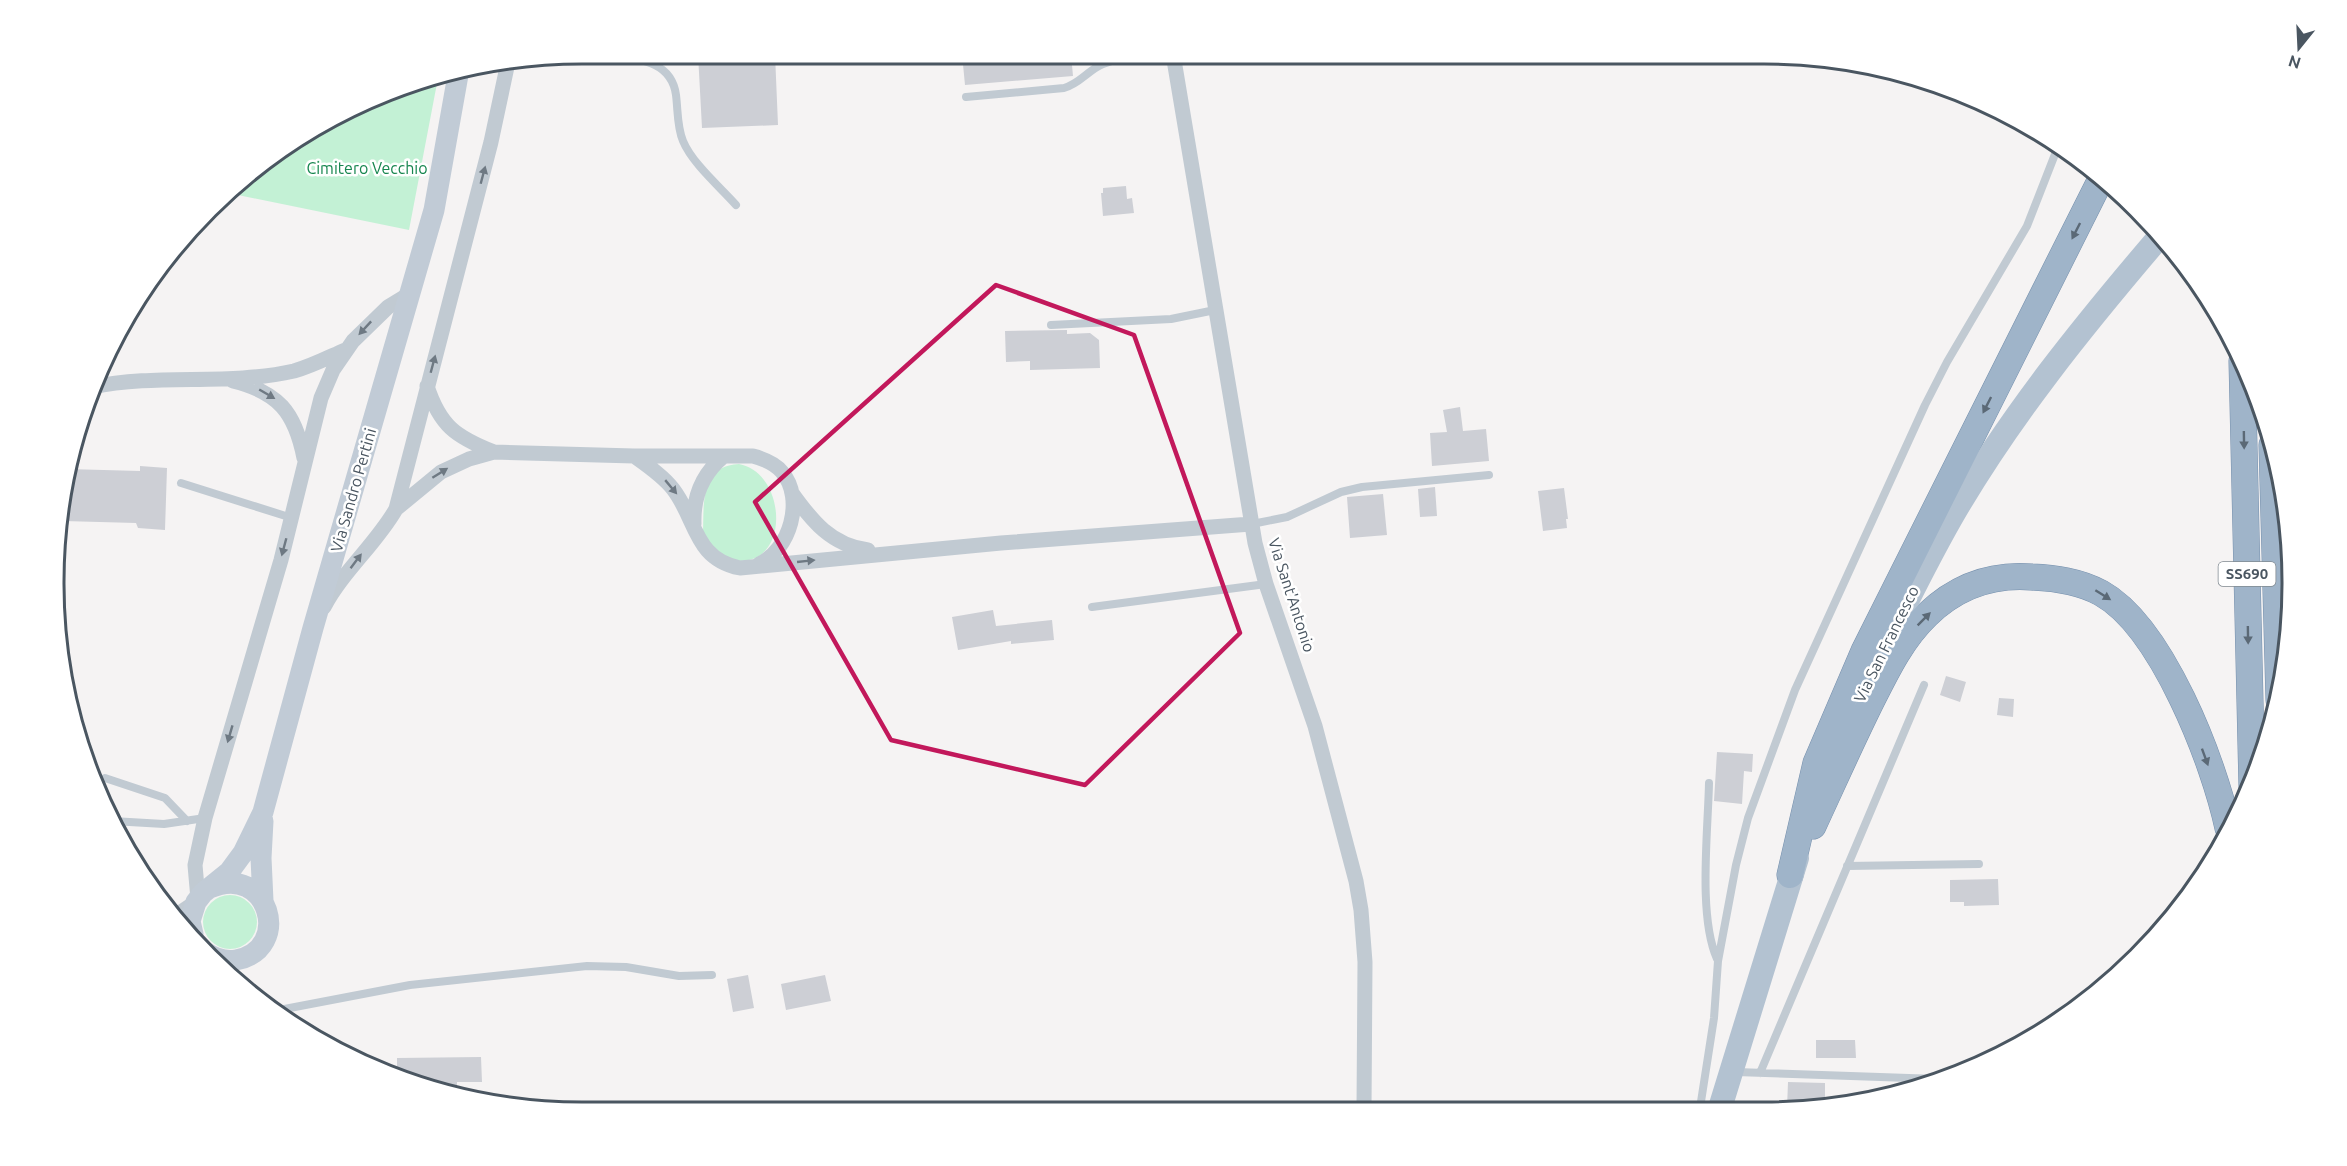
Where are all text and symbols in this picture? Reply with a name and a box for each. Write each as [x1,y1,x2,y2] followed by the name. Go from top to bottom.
[2269,18,2329,78] north arrow
[2286,52,2303,73] text: N
[306,159,428,177] park label: Cimitero Vecchio
[478,166,488,185] one-way arrow
[2071,223,2080,240] one-way arrow
[358,321,372,336] one-way arrow
[429,355,439,373] one-way arrow
[259,389,276,399] one-way arrow
[1983,397,1992,414] one-way arrow
[327,426,379,554] street label: Via Sandro Pertini
[2239,431,2249,450] one-way arrow
[432,467,448,479] one-way arrow
[664,479,677,495] one-way arrow
[1265,536,1319,654] street label: Via Sant'Antonio
[279,538,288,556] one-way arrow
[350,554,362,570] one-way arrow
[797,557,816,566] one-way arrow
[2218,562,2276,586] road number: SS690
[1850,583,1922,705] street label: Via San Francesco
[2095,589,2111,600] one-way arrow
[1916,613,1930,627] one-way arrow
[2243,626,2253,645] one-way arrow
[224,725,234,743] one-way arrow
[2201,748,2211,766] one-way arrow

